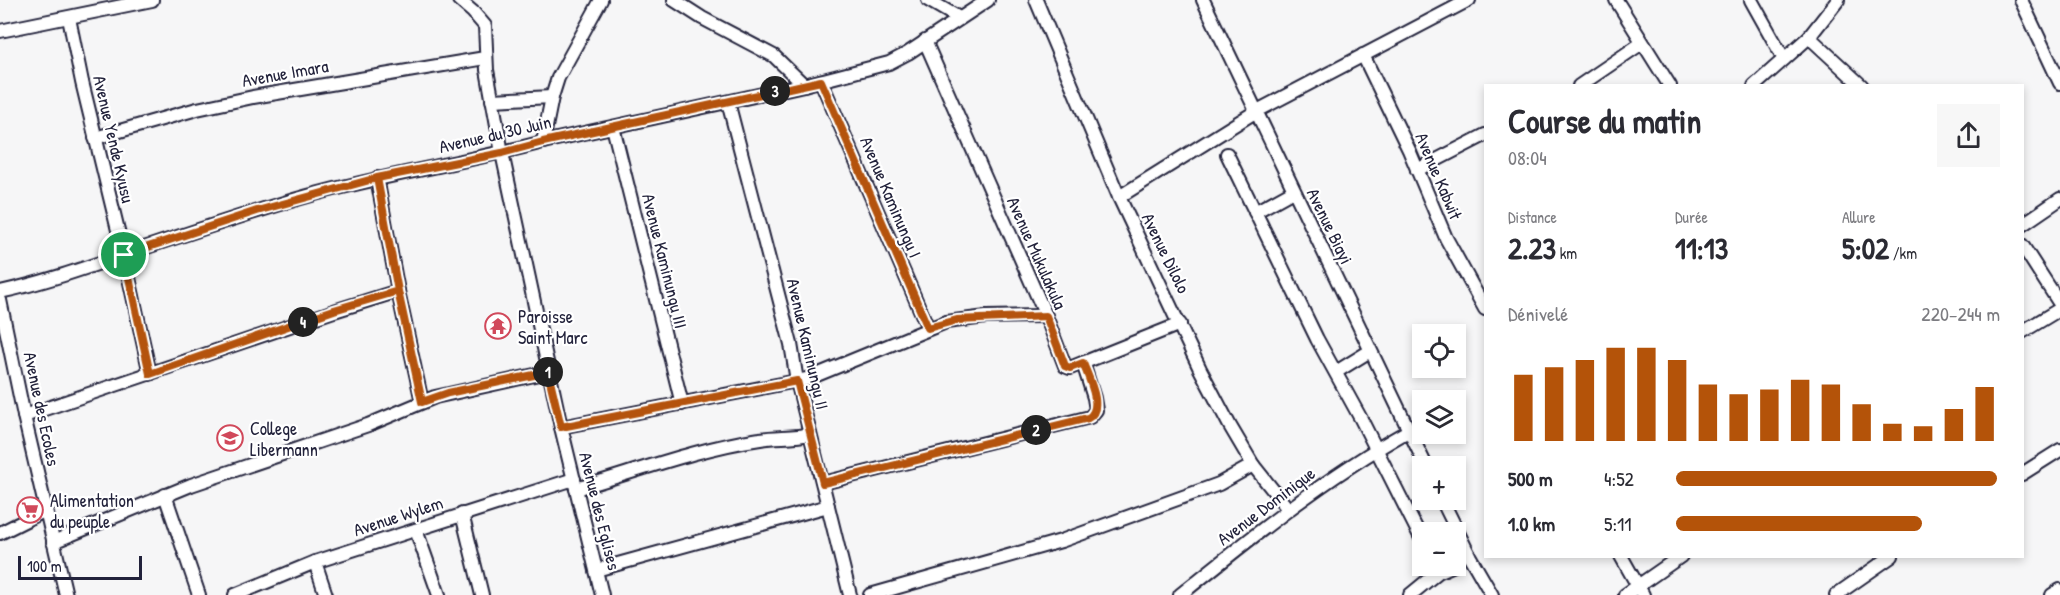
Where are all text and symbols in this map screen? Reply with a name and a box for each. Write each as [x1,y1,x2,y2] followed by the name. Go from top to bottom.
[240,53,330,93] street label: Avenue Imara
[87,73,141,205] street label: Avenue Yende Kyusu
[760,76,790,106] pin: 3
[771,80,779,102] text: 3
[1508,99,1701,143] text: Course du matin
[1937,104,2000,167] button: share
[436,109,554,159] street label: Avenue du 30 Juin
[1409,129,1469,224] street label: Avenue Kabwit
[854,132,928,262] street label: Avenue Kaminungu I
[1508,144,1547,171] text: 08:04
[1301,184,1359,268] street label: Avenue Biayi
[636,191,694,331] street label: Avenue Kaminungu III
[1001,193,1073,313] street label: Avenue Mukulakula
[1508,206,1557,228] text: Distance
[1675,206,1708,228] text: Durée
[1842,206,1876,228] text: Allure
[1136,209,1196,297] street label: Avenue Dilolo
[1508,228,1556,268] text: 2.23
[1675,228,1728,268] text: 11:13
[1842,228,1889,268] text: 5:02
[98,229,149,280] pin
[107,238,140,271] icon: arrive
[1556,242,1577,264] text: km
[1889,242,1917,264] text: /km
[781,276,835,412] street label: Avenue Kaminungu II
[1508,300,1568,327] text: Dénivelé
[1921,300,2000,327] text: 220–244 m
[518,304,588,350] place label: Paroisse Saint Marc
[288,307,318,337] pin: 4
[300,311,306,333] text: 4
[483,311,513,341] temple icon: Paroisse Saint Marc
[1412,324,1466,576] map controls
[1412,324,1466,378] button: locate
[18,350,66,468] street label: Avenue des Ecoles
[533,357,563,387] pin: 1
[545,361,551,383] text: 1
[1412,390,1466,444] button: layers
[1021,415,1051,445] pin: 2
[250,416,318,462] place label: College Libermann
[1032,419,1040,441] text: 2
[215,423,245,453] school or university icon: College Libermann
[573,449,627,573] street label: Avenue des Eglises
[1412,456,1466,510] button: +
[1212,461,1320,551] street label: Avenue Dominique
[1508,465,1553,492] text: 500 m
[1604,465,1634,492] text: 4:52
[50,488,134,534] place label: Alimentation du peuple
[350,490,446,542] street label: Avenue Wylem
[15,495,45,525] supermarket icon: Alimentation du peuple
[1508,510,1555,537] text: 1.0 km
[1604,510,1632,537] text: 5:11
[1412,522,1466,576] button: −
[18,553,142,580] scale bar
[27,555,62,577] text: 100 m

